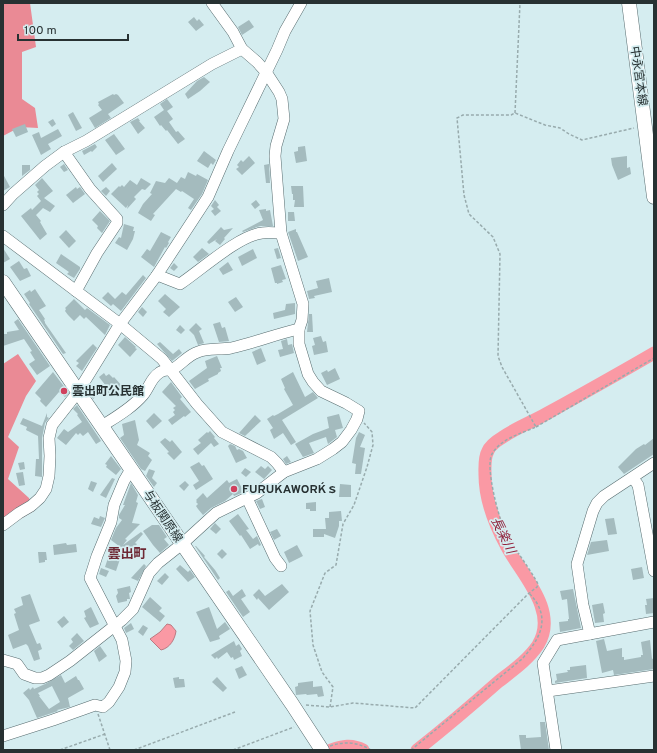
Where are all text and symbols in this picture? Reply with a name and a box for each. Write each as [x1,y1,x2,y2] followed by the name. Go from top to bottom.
[18,16,128,42] scale bar
[24,23,57,39] text: 100 m
[626,45,650,107] street label: 中永宮本線
[72,384,144,400] place label: 雲出町公民館
[59,386,69,396] marker: 雲出町公民館
[242,482,338,498] place label: FURUKAWORK´ｓ
[229,484,239,494] marker: FURUKAWORK´ｓ
[139,487,186,546] street label: 与板関原線
[486,515,519,559] water label: 長楽川
[107,547,147,563] district label: 雲出町

